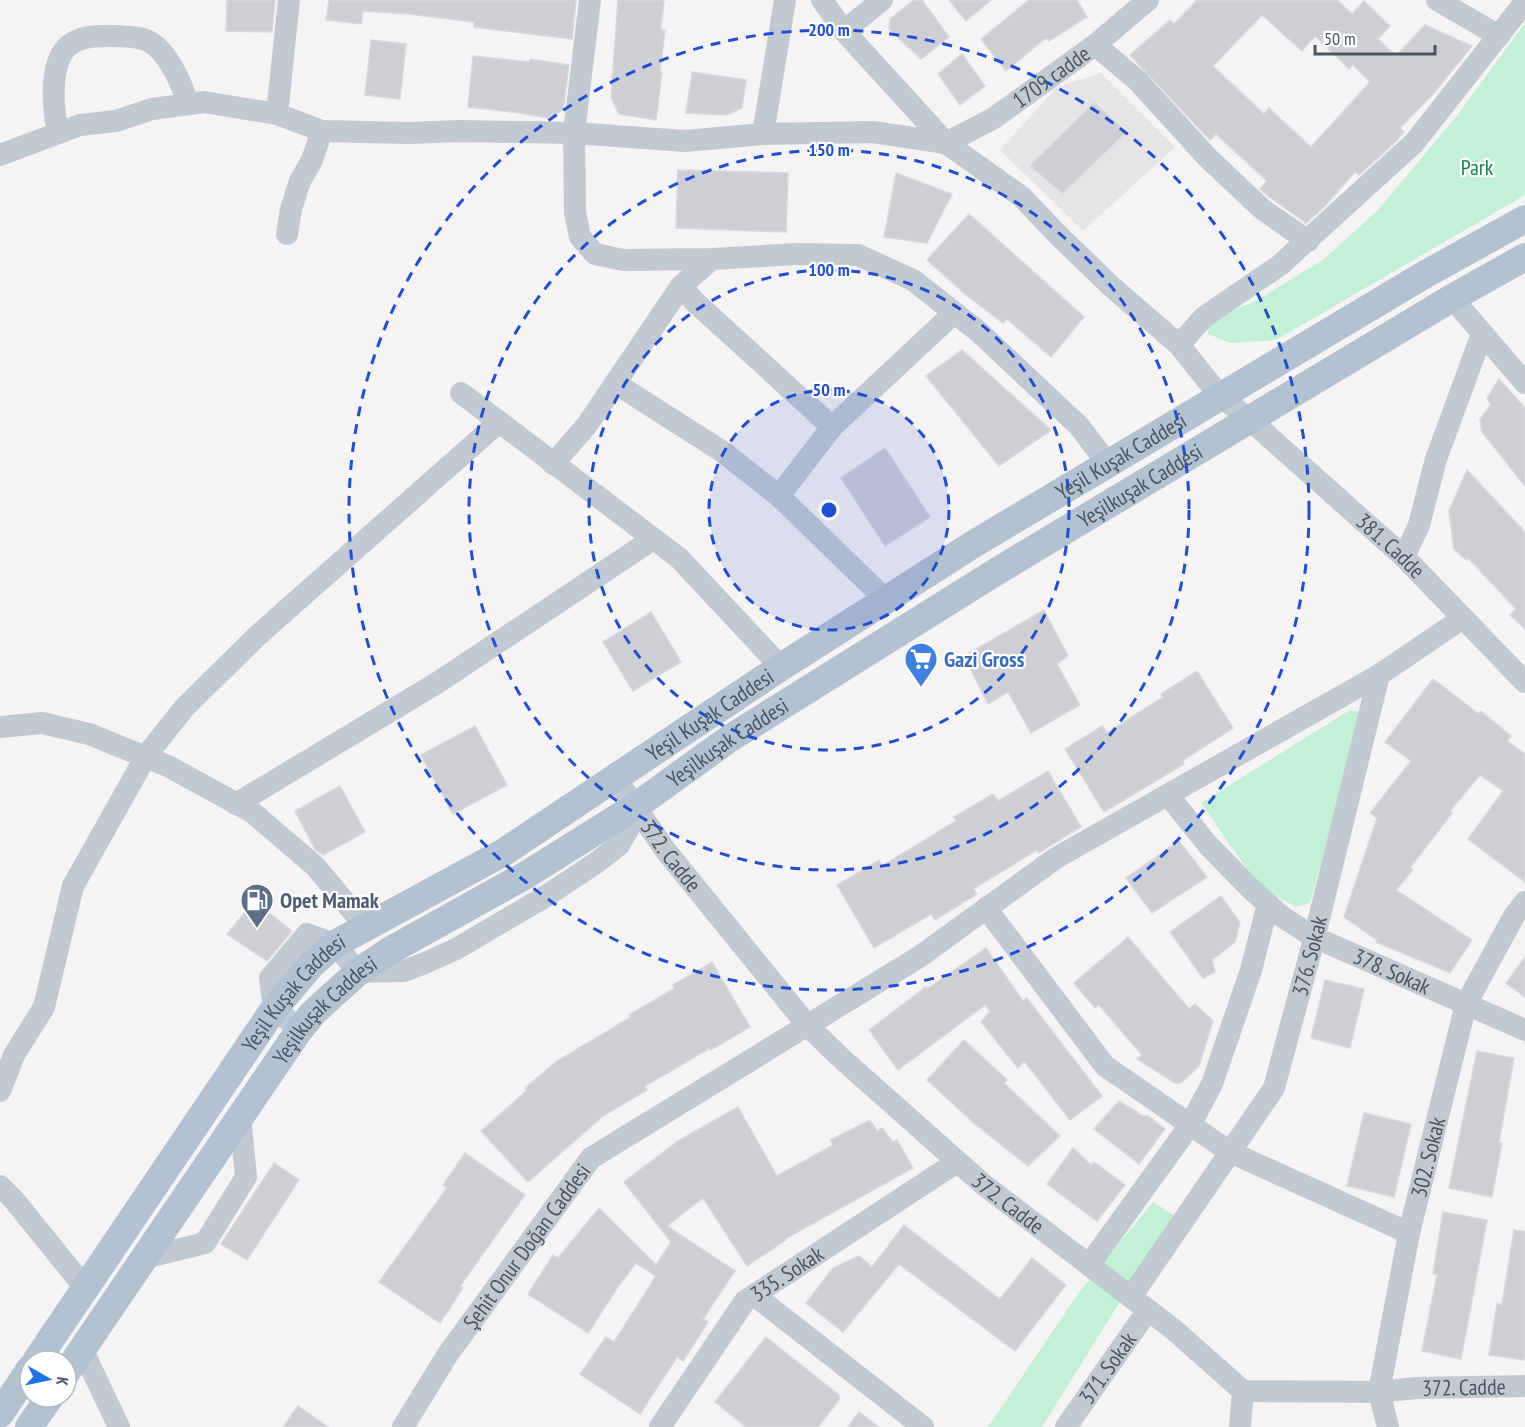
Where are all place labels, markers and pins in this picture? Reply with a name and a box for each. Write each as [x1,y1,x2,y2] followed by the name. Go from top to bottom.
[819,500,839,520] centre of rings
[903,641,939,688] supermarket icon: Gazi Gross
[944,645,1025,673] place label: Gazi Gross
[239,882,275,929] fuel station icon: Opet Mamak
[280,886,380,914] place label: Opet Mamak

